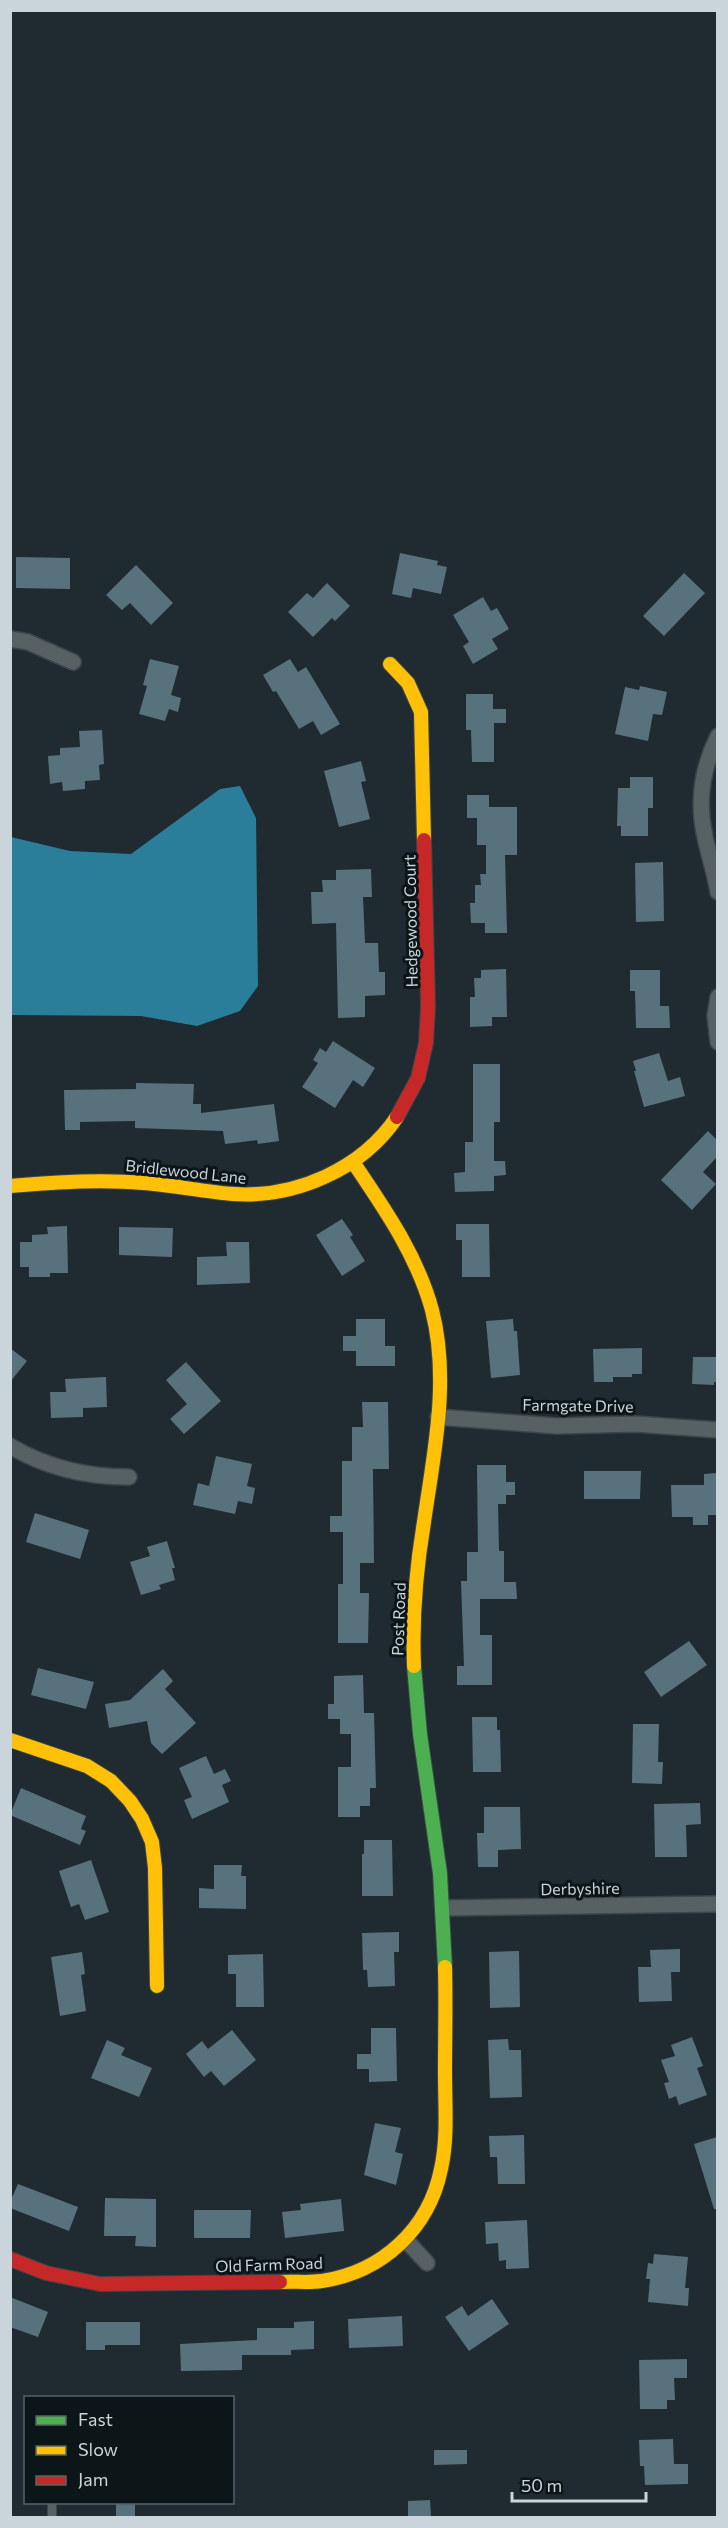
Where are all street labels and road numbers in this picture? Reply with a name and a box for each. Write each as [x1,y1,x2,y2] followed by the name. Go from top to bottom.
[399,854,421,988] street label: Hedgewood Court
[125,1155,247,1187] street label: Bridlewood Lane
[522,1395,634,1415] street label: Farmgate Drive
[387,1582,409,1656] street label: Post Road
[540,1878,620,1898] street label: Derbyshire
[215,2253,323,2275] street label: Old Farm Road

